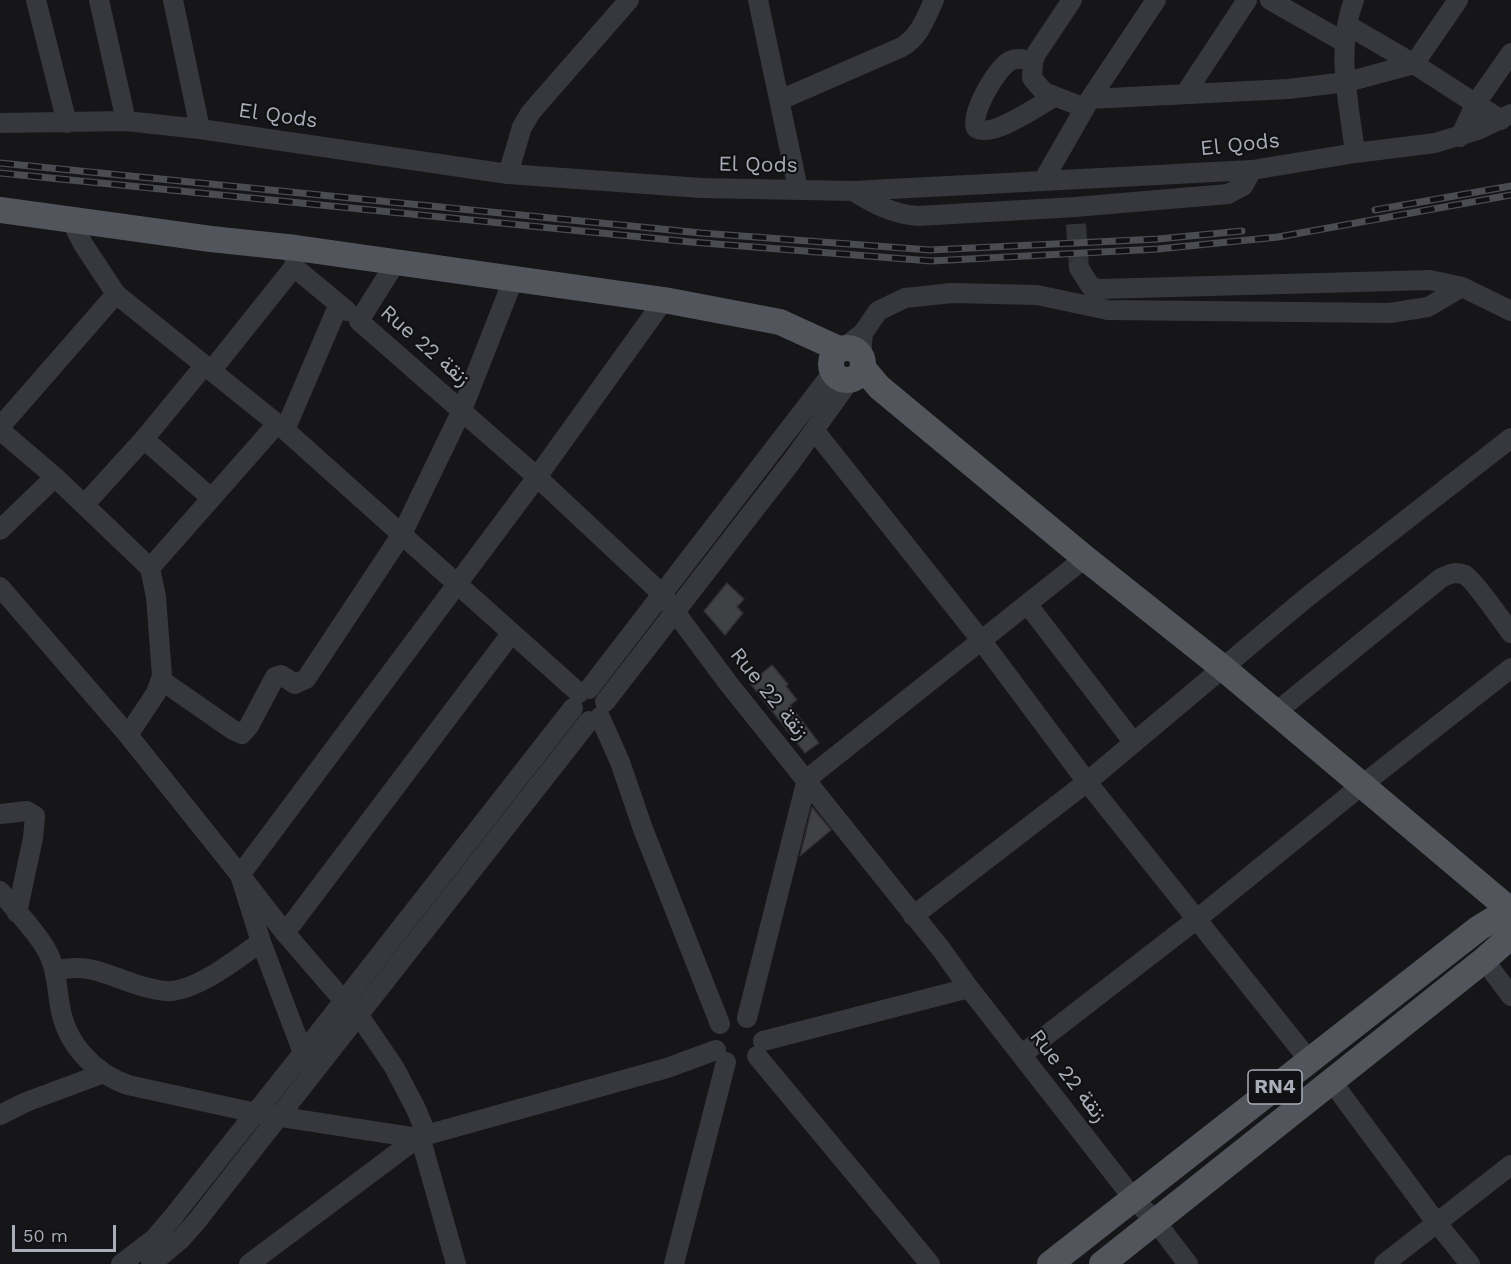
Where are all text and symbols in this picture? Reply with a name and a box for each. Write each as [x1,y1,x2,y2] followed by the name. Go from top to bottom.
[237,98,319,134] street label: El Qods
[1199,128,1281,162] street label: El Qods
[718,152,798,178] street label: El Qods
[375,300,475,392] street label: Rue 22 زنقة
[724,643,814,745] street label: Rue 22 زنقة
[1024,1025,1112,1127] street label: Rue 22 زنقة
[1248,1070,1302,1104] road number: RN4
[15,1213,118,1251] scale bar
[23,1225,68,1246] text: 50 m

